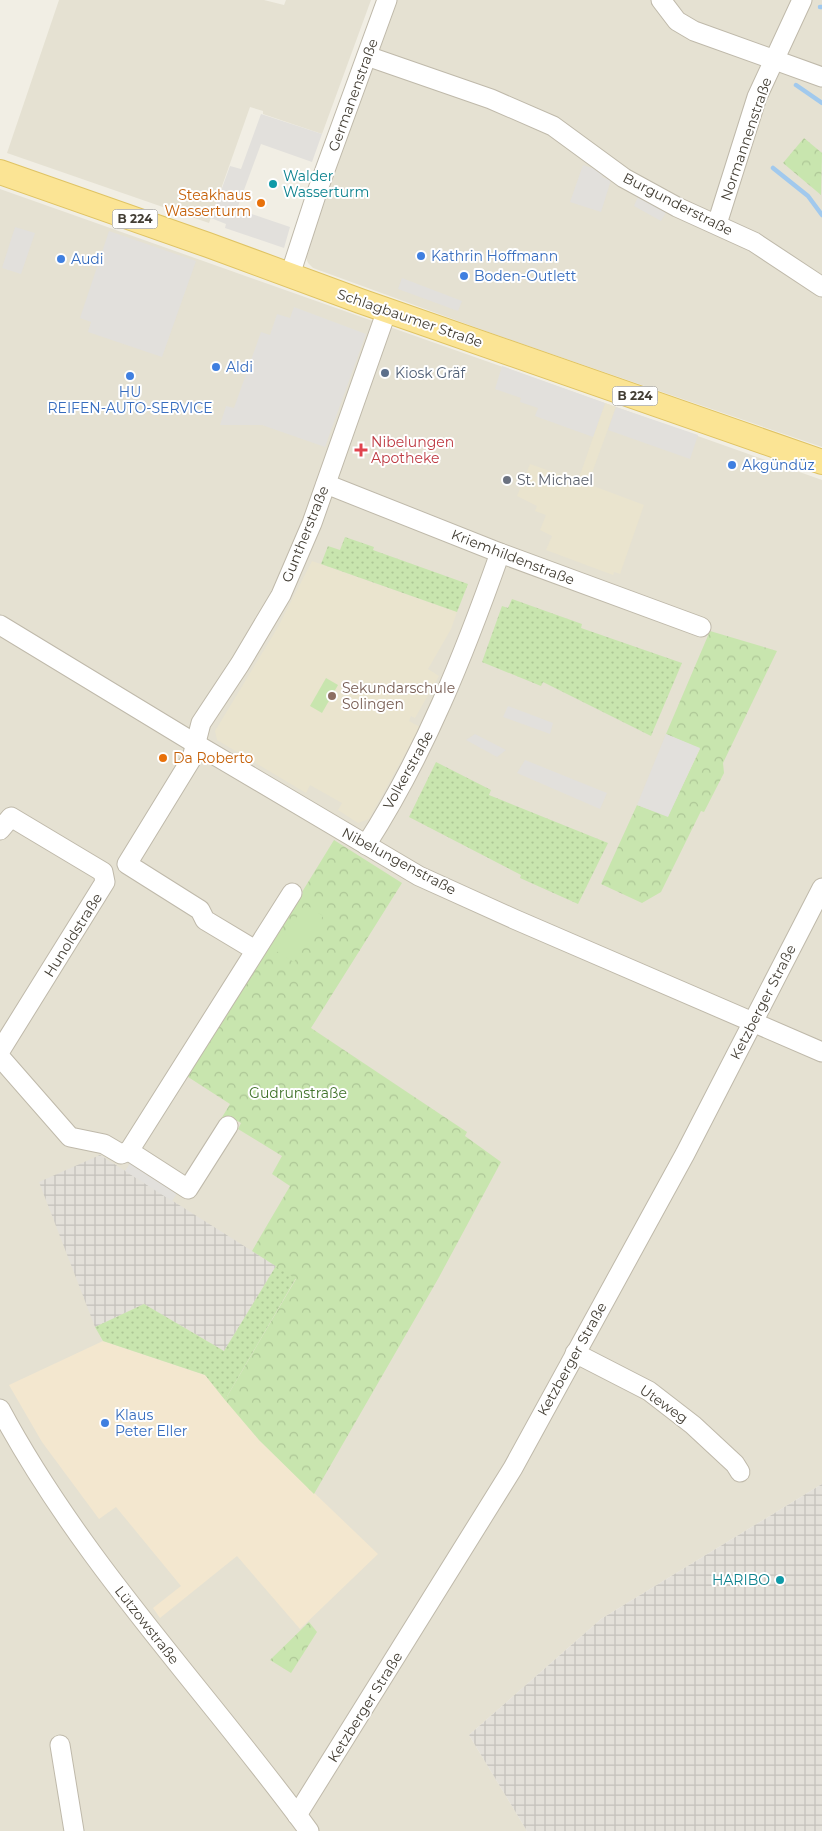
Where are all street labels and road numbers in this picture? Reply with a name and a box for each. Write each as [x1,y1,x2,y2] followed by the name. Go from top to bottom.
[324,36,382,154] street label: Germanenstraße
[716,75,776,203] street label: Normannenstraße
[620,169,736,239] street label: Burgunderstraße
[112,210,158,228] road number: B 224
[335,285,485,351] street label: Schlagbaumer Straße
[612,386,658,406] road number: B 224
[277,483,333,585] street label: Guntherstraße
[449,525,577,589] street label: Kriemhildenstraße
[379,727,437,813] street label: Volkerstraße
[339,823,459,899] street label: Nibelungenstraße
[40,890,106,980] street label: Hunoldstraße
[726,941,800,1063] street label: Ketzberger Straße
[533,1299,611,1419] street label: Ketzberger Straße
[636,1381,692,1427] street label: Uteweg
[111,1582,183,1668] street label: Lützowstraße
[324,1648,406,1766] street label: Ketzberger Straße

